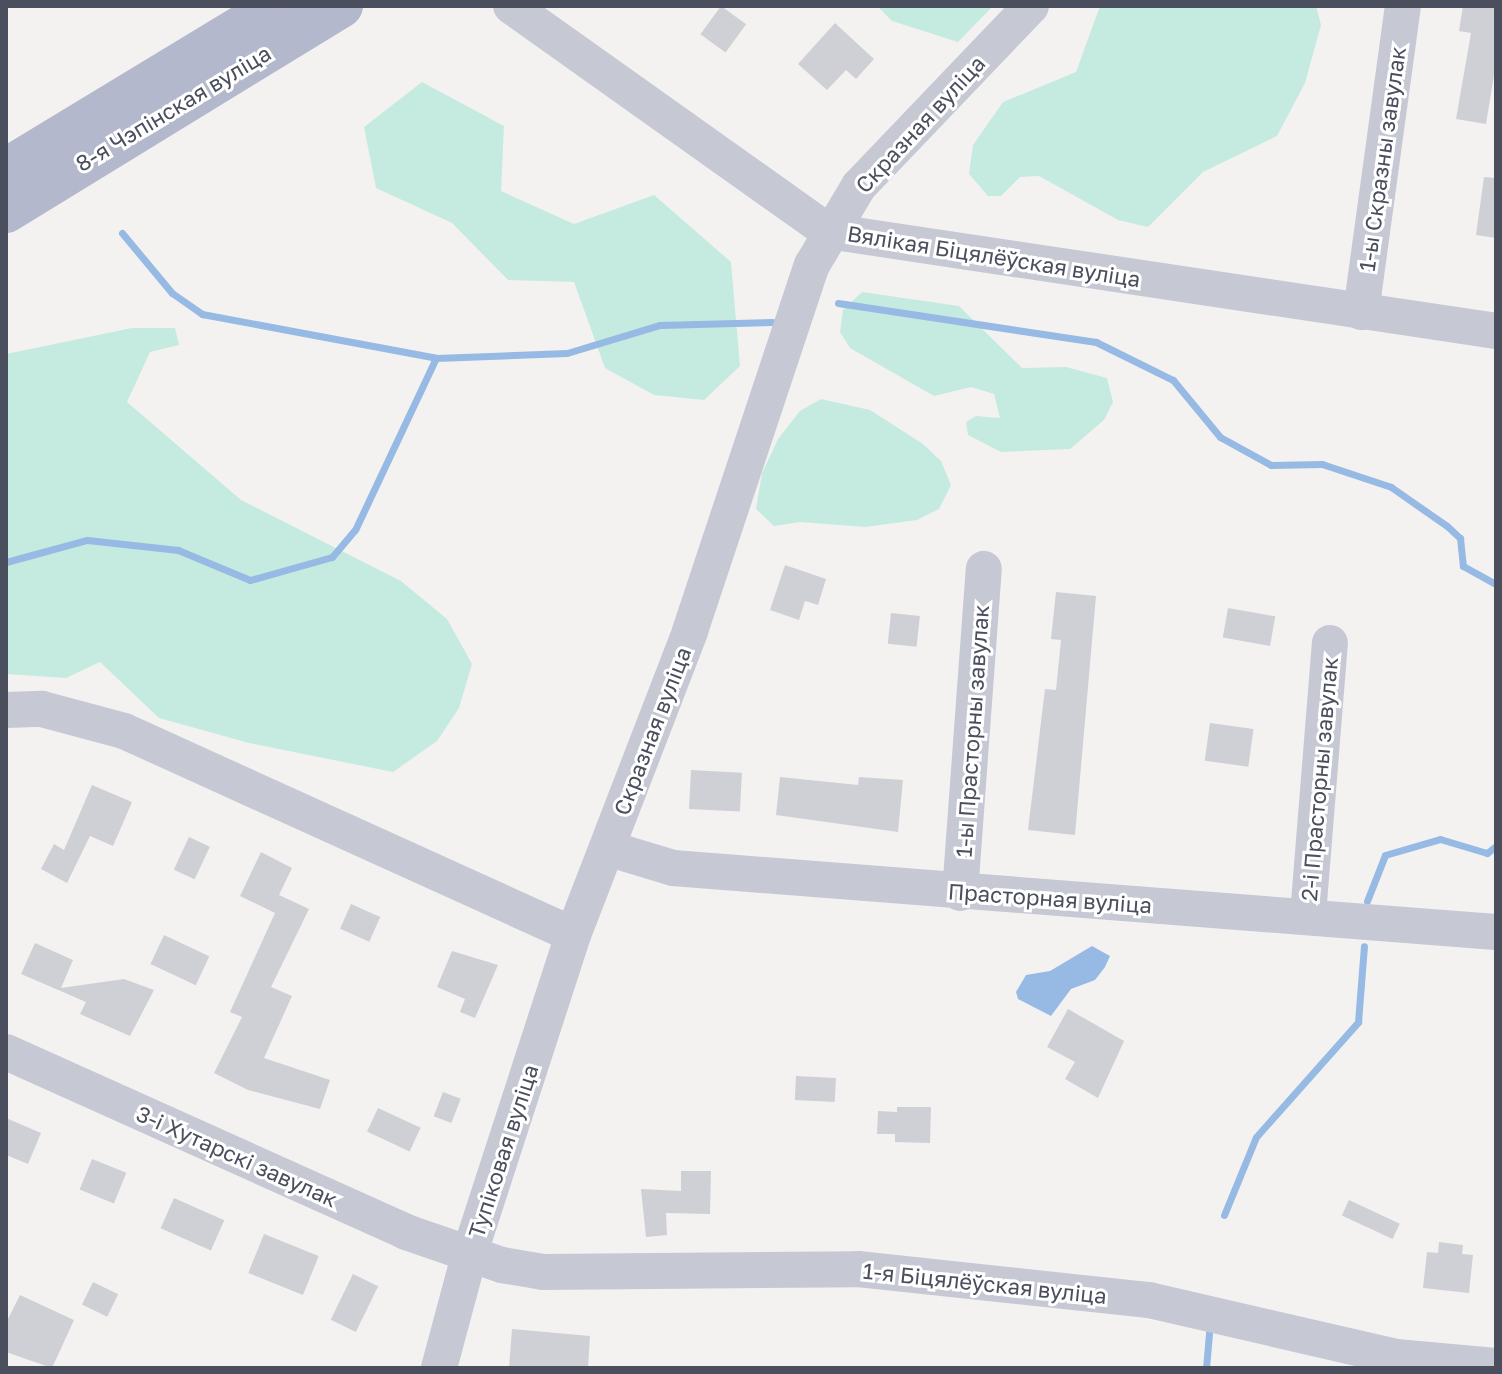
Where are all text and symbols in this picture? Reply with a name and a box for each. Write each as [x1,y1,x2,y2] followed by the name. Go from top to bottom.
[71,39,275,177] street label: 8-я Чэпінская вуліца
[1353,45,1411,273] street label: 1-ы Скразны завулак
[850,50,990,198] street label: Скразная вуліца
[845,220,1143,292] street label: Вялікая Біцялёўская вуліца
[950,604,994,858] street label: 1-ы Прасторны завулак
[608,643,696,819] street label: Скразная вуліца
[1295,656,1343,902] street label: 2-і Прасторны завулак
[947,878,1153,918] street label: Прасторная вуліца
[463,1061,543,1241] street label: Тупіковая вуліца
[132,1100,342,1212] street label: 3-і Хутарскі завулак
[862,1257,1108,1309] street label: 1-я Біцялёўская вуліца

